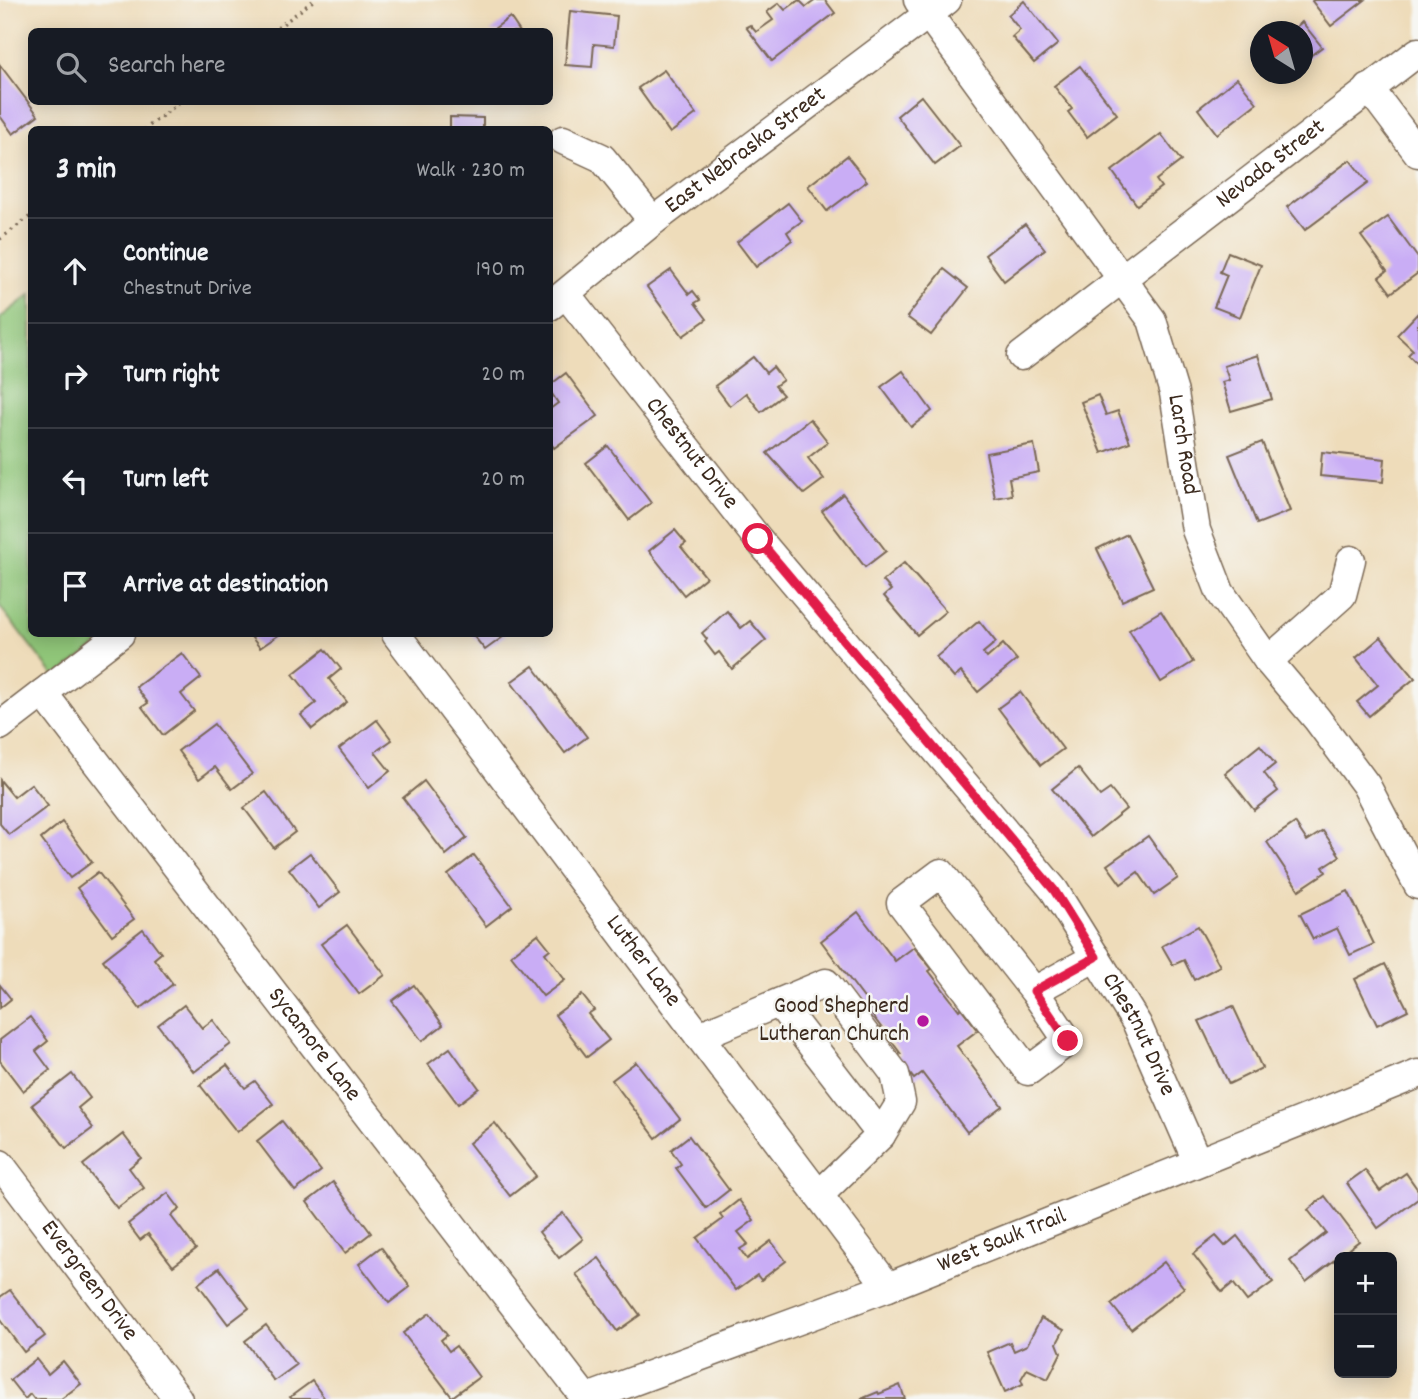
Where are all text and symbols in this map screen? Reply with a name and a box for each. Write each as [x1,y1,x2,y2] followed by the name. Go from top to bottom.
[1250,21,1313,84] north arrow
[28,28,553,105] search box
[52,48,90,86] icon: search
[108,48,226,85] text: Search here
[658,79,834,223] street label: East Nebraska Street
[1209,111,1333,218] street label: Nevada Street
[56,150,116,193] text: 3 min
[416,155,525,188] text: Walk · 230 m
[123,236,208,273] text: Continue
[56,252,94,290] icon: ahead
[476,254,525,287] text: 190 m
[123,273,252,306] text: Chestnut Drive
[56,357,94,395] icon: right
[123,357,220,394] text: Turn right
[481,359,525,392] text: 20 m
[636,390,746,517] street label: Chestnut Drive
[1157,392,1207,497] street label: Larch Road
[56,462,94,500] icon: left
[123,462,209,499] text: Turn left
[481,464,525,497] text: 20 m
[742,523,773,554] route start
[56,567,94,605] icon: arrive
[123,567,328,604] text: Arrive at destination
[597,908,689,1015] street label: Luther Lane
[1092,966,1184,1102] street label: Chestnut Drive
[259,981,369,1109] street label: Sycamore Lane
[759,990,909,1052] place label: Good Shepherd Lutheran Church
[915,1013,931,1029] marker: Good Shepherd Lutheran Church
[1052,1025,1083,1056] route end
[933,1200,1072,1282] street label: West Sauk Trail
[32,1214,146,1349] street label: Evergreen Drive
[1334,1252,1397,1378] map controls
[1334,1252,1397,1315] button: +
[1334,1315,1397,1378] button: −

